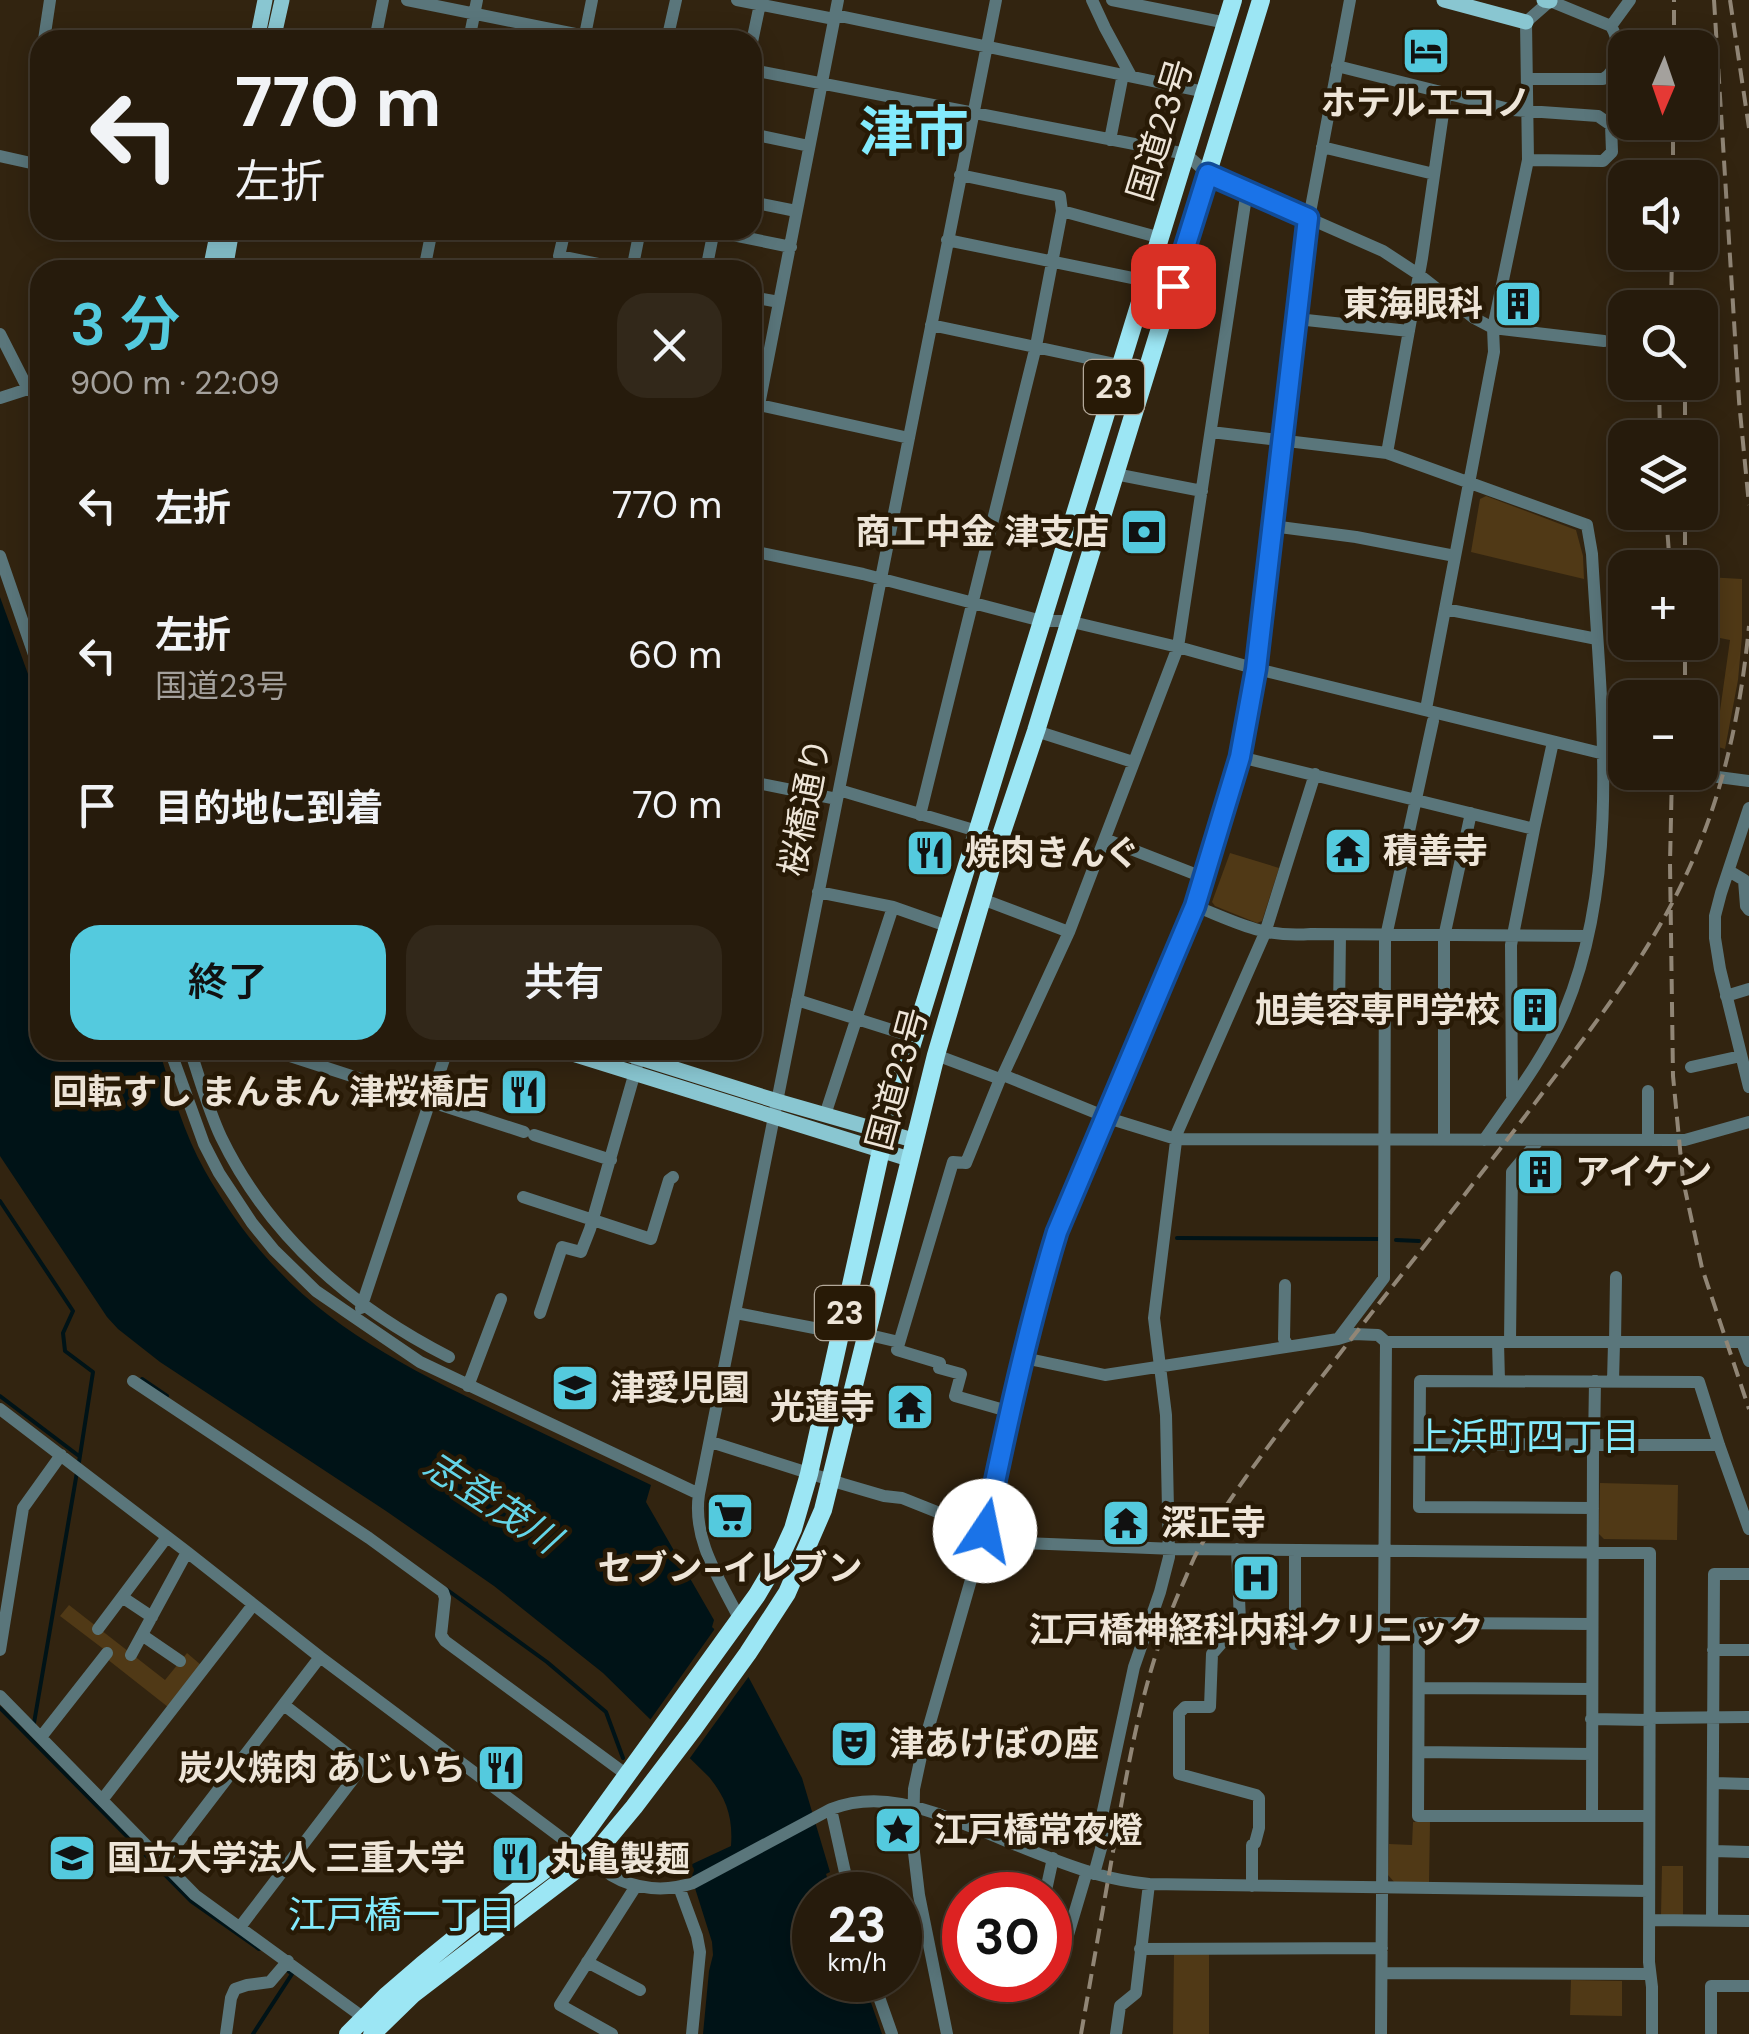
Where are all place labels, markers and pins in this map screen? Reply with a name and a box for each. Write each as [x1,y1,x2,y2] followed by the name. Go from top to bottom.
[1400,25,1452,77] hotel icon: ホテルエコノ
[1321,80,1531,126] place label: ホテルエコノ
[1131,244,1216,329] pin
[1492,278,1544,330] building icon: 東海眼科
[1343,281,1483,327] place label: 東海眼科
[1118,506,1170,558] bank icon: 商工中金 津支店
[856,509,1109,555] place label: 商工中金 津支店
[1322,825,1374,877] temple icon: 積善寺
[904,827,956,879] restaurant icon: 焼肉きんぐ
[1383,828,1488,874] place label: 積善寺
[965,830,1140,876] place label: 焼肉きんぐ
[1509,984,1561,1036] building icon: 旭美容専門学校
[1255,987,1500,1033] place label: 旭美容専門学校
[498,1066,550,1118] restaurant icon: 回転すし まんまん 津桜橋店
[53,1069,489,1115] place label: 回転すし まんまん 津桜橋店
[1514,1146,1566,1198] building icon: アイケン
[1575,1149,1712,1195] place label: アイケン
[549,1362,601,1414] school or university icon: 津愛児園
[610,1365,750,1411] place label: 津愛児園
[884,1381,936,1433] temple icon: 光蓮寺
[770,1384,875,1430] place label: 光蓮寺
[704,1490,756,1542] supermarket icon: セブン-イレブン
[1100,1497,1152,1549] temple icon: 深正寺
[1161,1500,1266,1546] place label: 深正寺
[597,1545,863,1591] place label: セブン-イレブン
[1230,1552,1282,1604] hospital icon: 江戸橋神経科内科クリニック
[1028,1607,1484,1653] place label: 江戸橋神経科内科クリニック
[828,1718,880,1770] theatre icon: 津あけぼの座
[889,1721,1099,1767] place label: 津あけぼの座
[475,1742,527,1794] restaurant icon: 炭火焼肉 あじいち
[178,1745,466,1791] place label: 炭火焼肉 あじいち
[872,1804,924,1856] place icon: 江戸橋常夜燈
[933,1807,1143,1853] place label: 江戸橋常夜燈
[46,1832,98,1884] school or university icon: 国立大学法人 三重大学
[489,1833,541,1885] restaurant icon: 丸亀製麺
[107,1835,465,1881] place label: 国立大学法人 三重大学
[550,1836,690,1882] place label: 丸亀製麺

